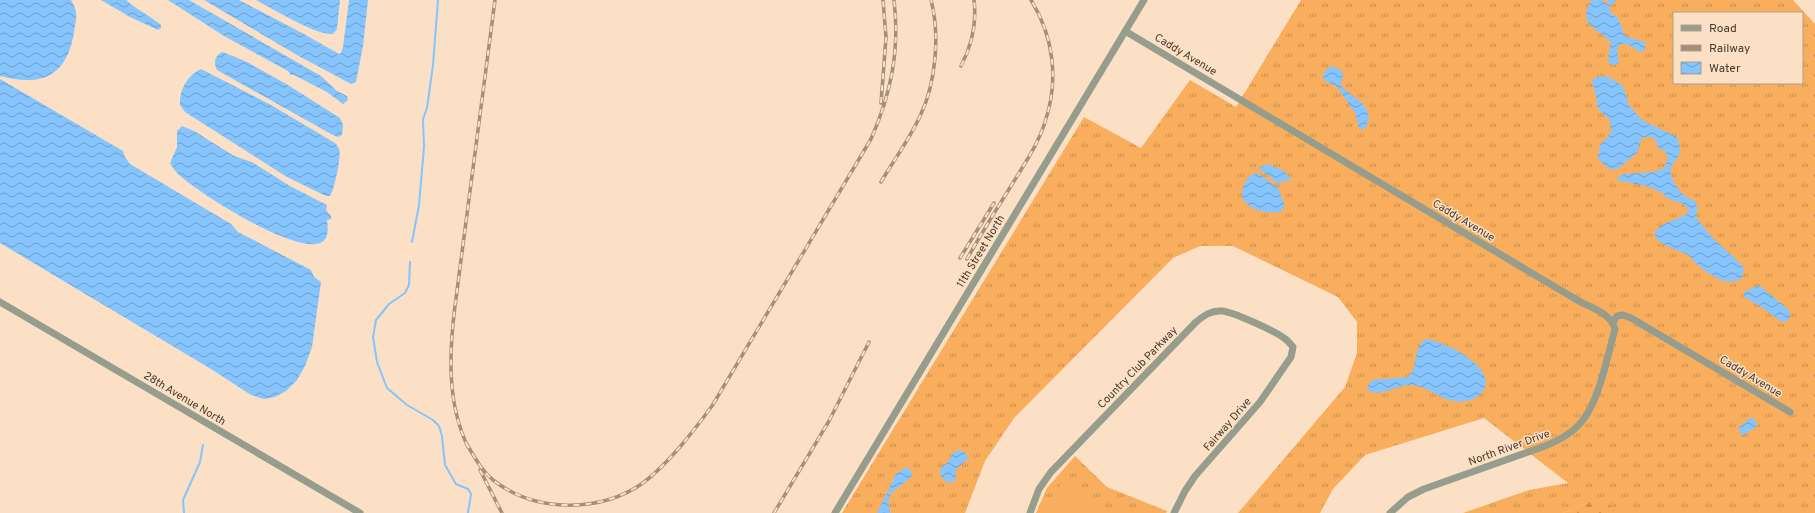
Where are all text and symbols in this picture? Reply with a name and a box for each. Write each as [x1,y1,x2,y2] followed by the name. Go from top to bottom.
[1673,12,1803,84] legend
[1709,21,1737,37] text: Road
[1152,31,1219,79] street label: Caddy Avenue
[1709,41,1750,57] text: Railway
[1709,61,1741,77] text: Water
[1430,197,1497,245] street label: Caddy Avenue
[954,213,1008,290] street label: 11th Street North
[1095,324,1181,412] street label: Country Club Parkway
[1717,353,1784,401] street label: Caddy Avenue
[141,369,228,429] street label: 28th Avenue North
[1201,395,1255,454] street label: Fairway Drive
[1467,427,1552,469] street label: North River Drive

